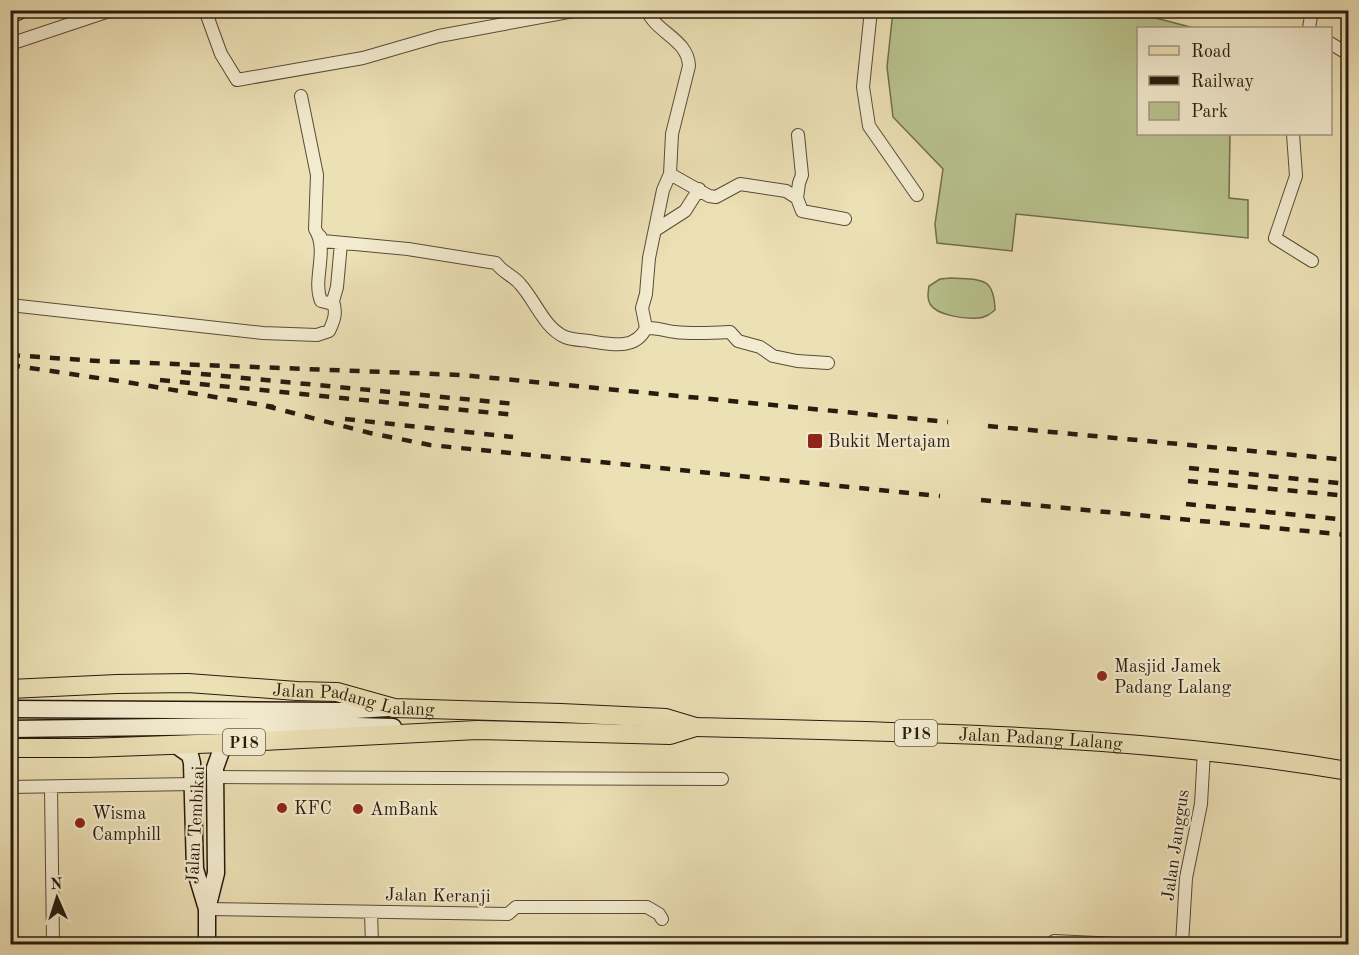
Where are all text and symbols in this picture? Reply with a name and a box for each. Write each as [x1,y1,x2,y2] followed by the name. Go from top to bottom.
[1137,27,1332,135] legend
[1191,43,1231,61] text: Road
[1191,73,1254,91] text: Railway
[1191,103,1228,121] text: Park
[806,432,824,450] marker: Bukit Mertajam
[828,433,950,451] place label: Bukit Mertajam
[1114,658,1232,697] place label: Masjid Jamek Padang Lalang
[1095,669,1109,683] marker: Masjid Jamek Padang Lalang
[272,681,435,719] street label: Jalan Padang Lalang
[895,720,937,746] road number: P18
[958,726,1124,754] street label: Jalan Padang Lalang
[223,729,265,755] road number: P18
[184,765,208,885] street label: Jalan Tembikai
[1159,788,1193,902] street label: Jalan Janggus
[294,800,332,818] place label: KFC
[275,801,289,815] marker: KFC
[370,801,438,819] place label: AmBank
[351,802,365,816] marker: AmBank
[92,805,161,844] place label: Wisma Camphill
[73,816,87,830] marker: Wisma Camphill
[27,868,87,928] north arrow
[50,877,64,893] text: N
[385,886,491,906] street label: Jalan Keranji

